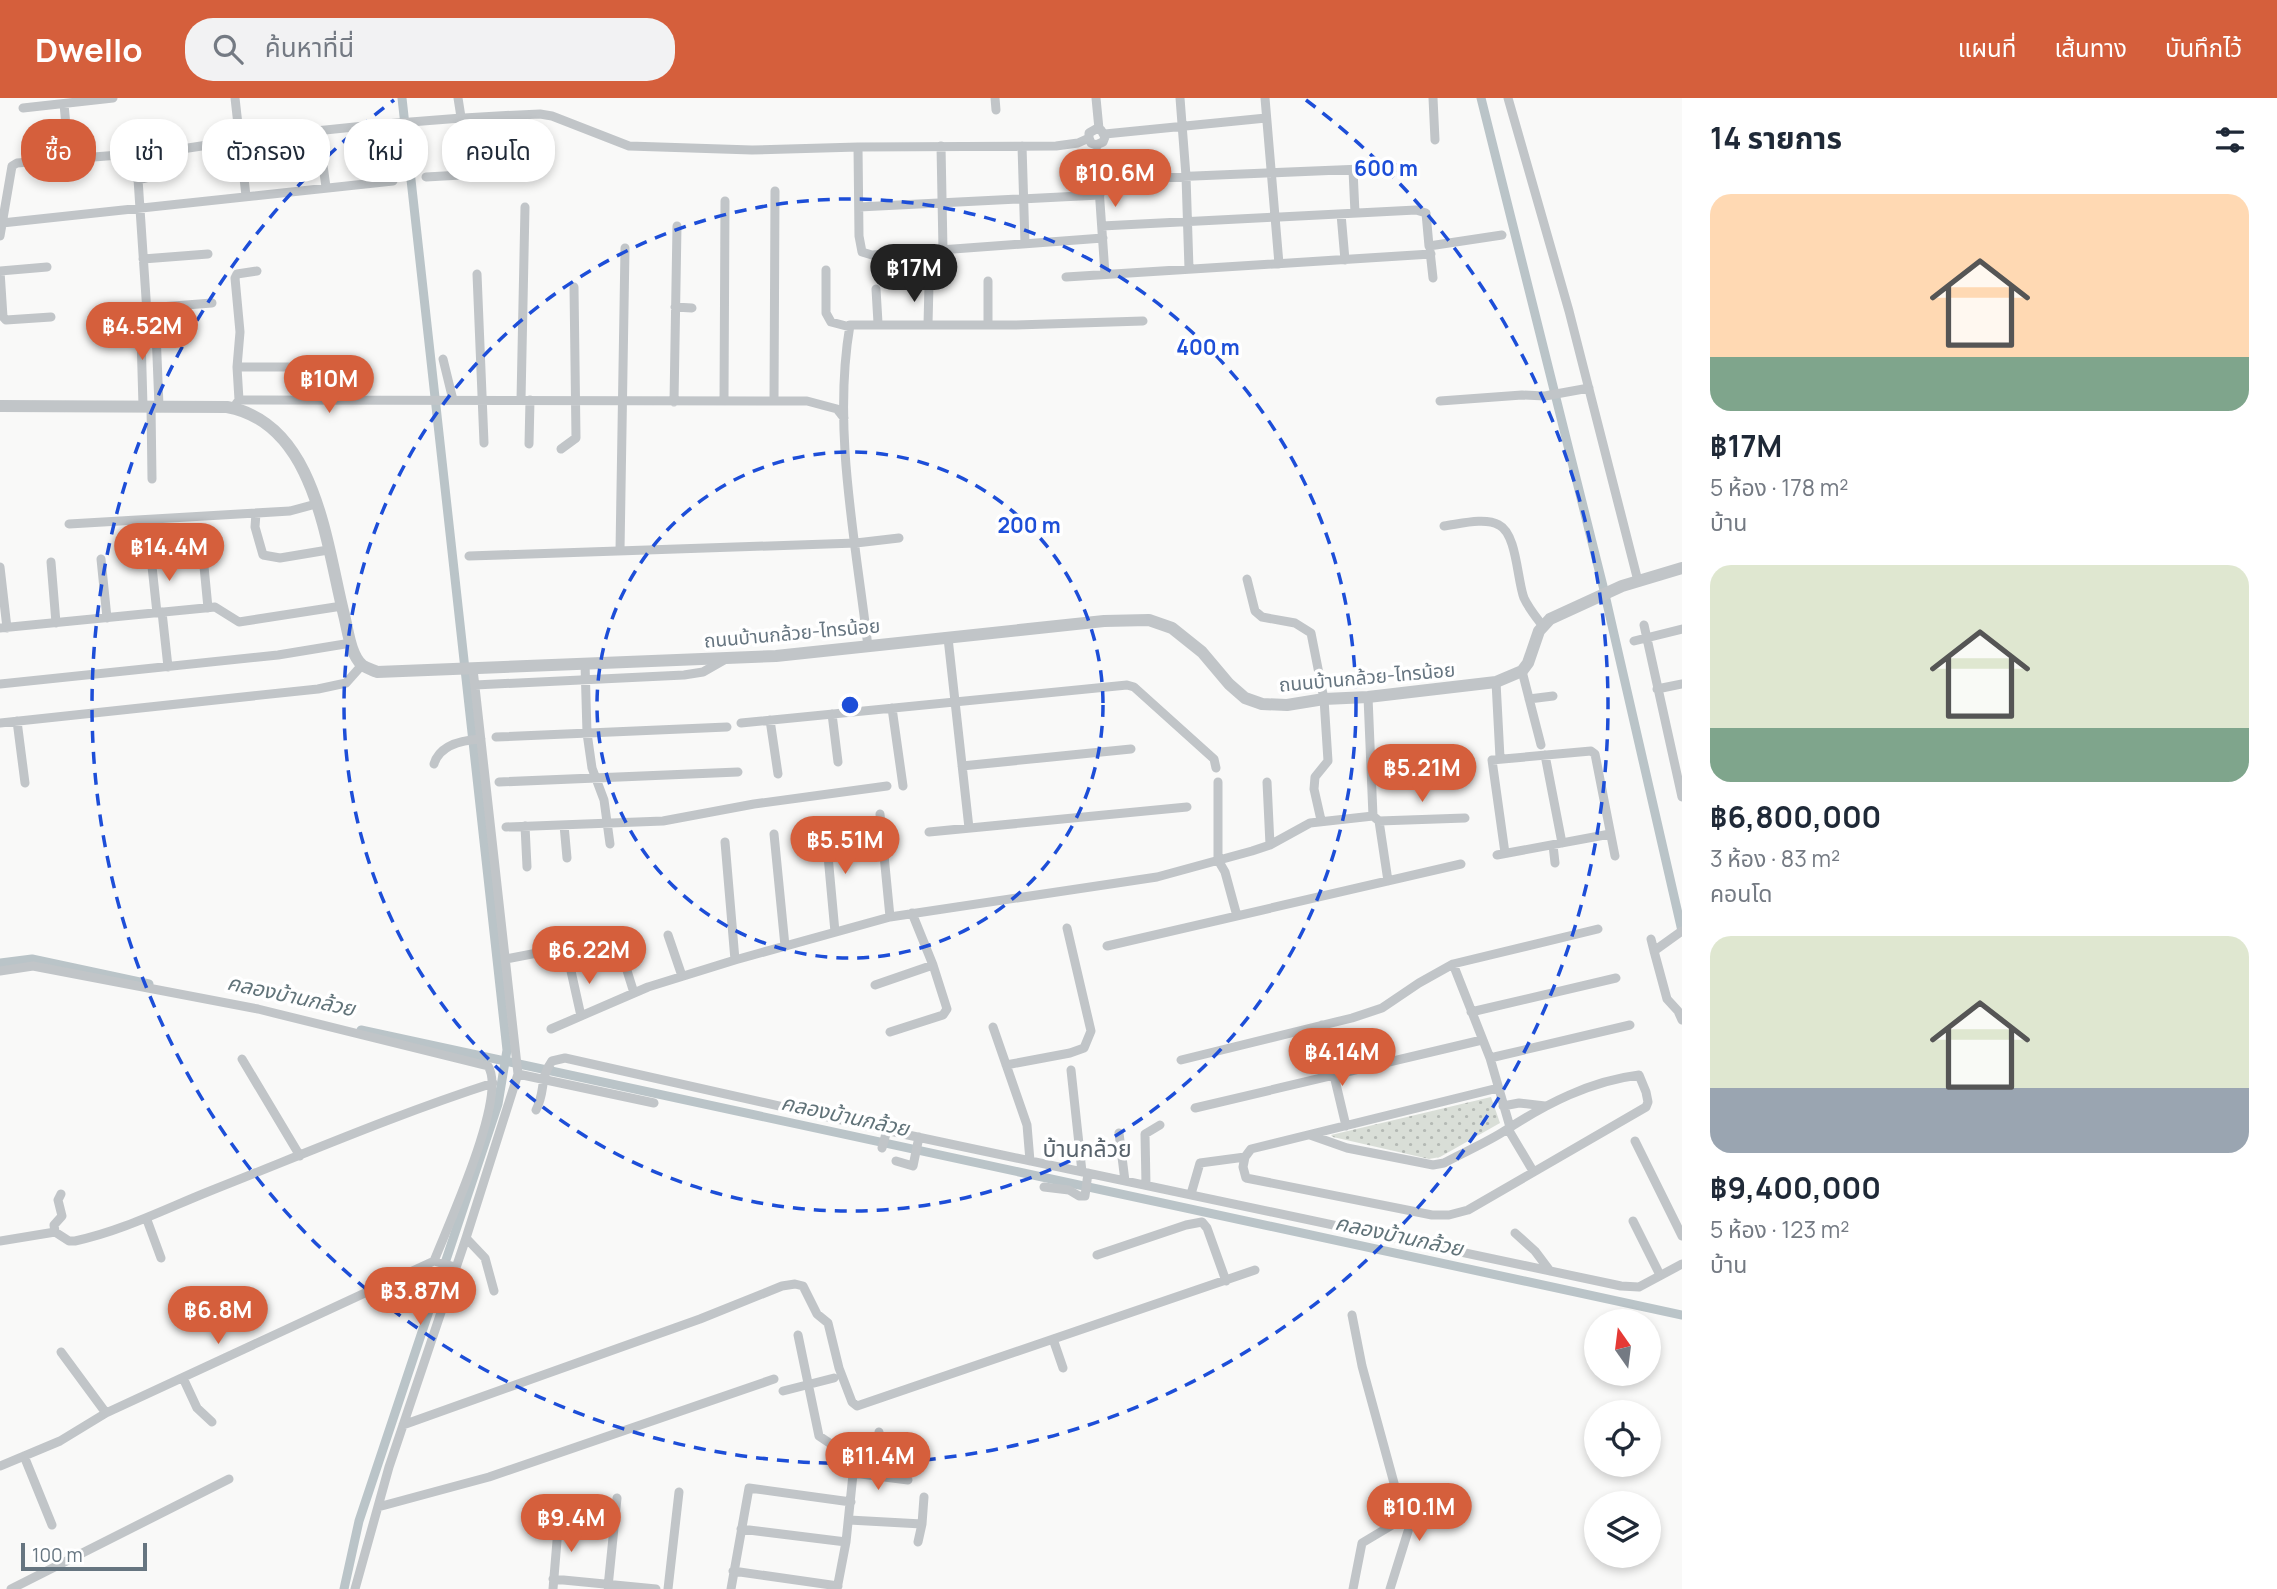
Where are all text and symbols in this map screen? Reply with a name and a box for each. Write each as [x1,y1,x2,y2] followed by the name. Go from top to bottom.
[185,18,675,81] search box
[35,27,143,72] text: Dwello
[265,29,354,65] text: ค้นหาที่นี่
[209,30,247,68] icon: search
[1958,31,2016,64] text: แผนที่
[2054,31,2127,64] text: เส้นทาง
[2165,31,2242,64] text: บันทึกไว้
[1710,117,1842,158] text: 14 รายการ
[21,119,96,182] chip: ซื้อ
[110,119,188,182] chip: เช่า
[202,119,330,182] chip: ตัวกรอง
[344,119,428,182] chip: ใหม่
[442,119,555,182] chip: คอนโด
[2211,121,2249,159] icon: filters
[1058,150,1172,209] pin: ฿10.6M
[1354,154,1418,182] text: 600 m
[1075,156,1155,188] text: ฿10.6M
[1917,240,2043,366] icon: home
[873,244,955,304] pin: ฿17M
[886,251,942,283] text: ฿17M
[85,302,199,362] pin: ฿4.52M
[102,309,182,341] text: ฿4.52M
[1176,333,1240,361] text: 400 m
[288,356,370,415] pin: ฿10M
[300,362,358,394] text: ฿10M
[1710,425,1782,466] text: ฿17M
[1710,471,1849,503] text: 5 ห้อง · 178 m²
[1710,506,1747,538] text: บ้าน
[997,511,1061,539] text: 200 m
[112,524,226,583] pin: ฿14.4M
[130,530,208,562] text: ฿14.4M
[1917,611,2043,737] icon: home
[703,612,881,654] street label: ถนนบ้านกล้วย-ไทรน้อย
[1278,656,1456,698] street label: ถนนบ้านกล้วย-ไทรน้อย
[838,693,862,717] centre of rings
[1365,744,1479,804] pin: ฿5.21M
[1383,751,1461,783] text: ฿5.21M
[1710,796,1881,837] text: ฿6,800,000
[788,816,902,876] pin: ฿5.51M
[806,823,884,855] text: ฿5.51M
[1710,842,1840,874] text: 3 ห้อง · 83 m²
[1710,877,1772,909] text: คอนโด
[532,926,646,986] pin: ฿6.22M
[548,933,630,965] text: ฿6.22M
[225,968,359,1023] water label: คลองบ้านกล้วย
[1917,982,2043,1108] icon: home
[1285,1028,1399,1088] pin: ฿4.14M
[1305,1035,1379,1067] text: ฿4.14M
[779,1088,913,1143] water label: คลองบ้านกล้วย
[1042,1132,1132,1164] district label: บ้านกล้วย
[1710,1167,1881,1208] text: ฿9,400,000
[1333,1208,1467,1263] water label: คลองบ้านกล้วย
[1710,1213,1849,1245] text: 5 ห้อง · 123 m²
[1710,1248,1747,1280] text: บ้าน
[363,1268,477,1327] pin: ฿3.87M
[380,1274,460,1306] text: ฿3.87M
[169,1286,267,1346] pin: ฿6.8M
[184,1293,252,1325] text: ฿6.8M
[1584,1309,1661,1386] north arrow
[1584,1309,1661,1568] map controls
[1584,1400,1661,1477] button: locate
[821,1432,935,1492] pin: ฿11.4M
[841,1439,915,1471] text: ฿11.4M
[1362,1484,1476,1543] pin: ฿10.1M
[1383,1490,1455,1522] text: ฿10.1M
[1584,1491,1661,1568] button: layers
[522,1494,620,1554] pin: ฿9.4M
[537,1501,605,1533] text: ฿9.4M
[21,1540,147,1572] scale bar
[32,1542,83,1568] text: 100 m

